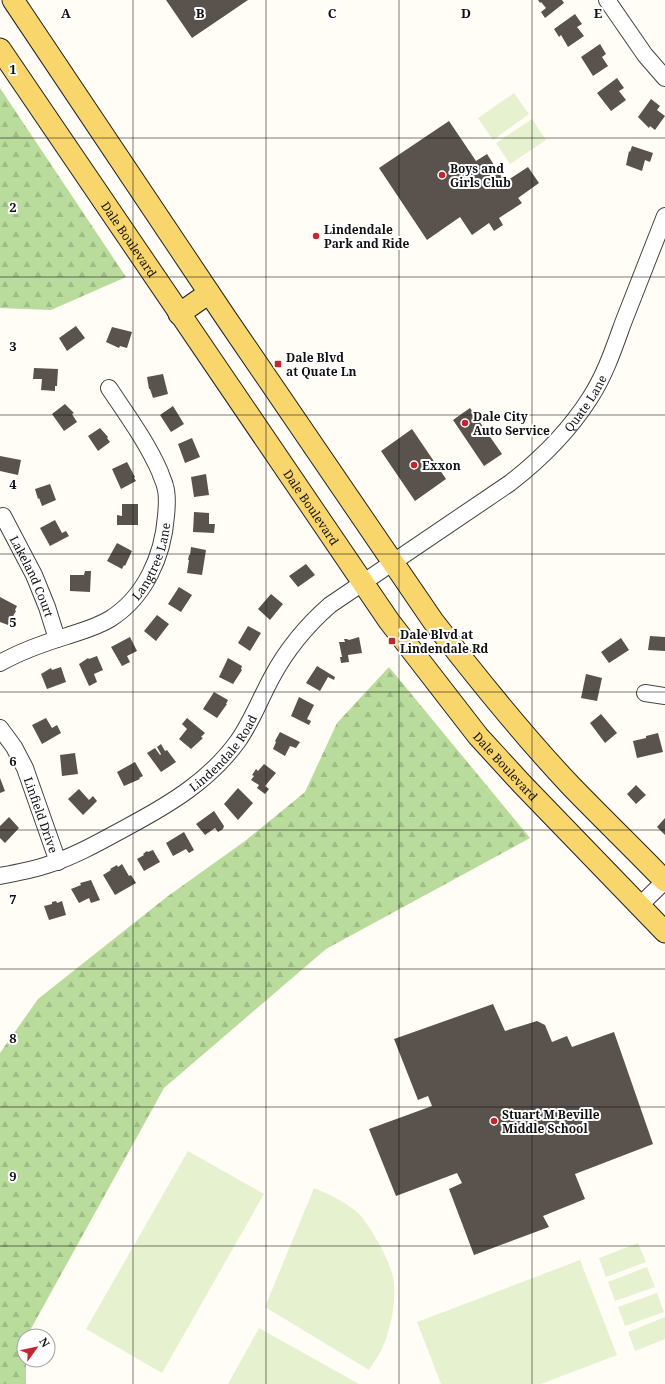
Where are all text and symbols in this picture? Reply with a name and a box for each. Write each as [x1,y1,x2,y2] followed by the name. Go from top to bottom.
[61,4,71,22] text: A
[196,4,205,22] text: B
[328,4,337,22] text: C
[461,4,471,22] text: D
[594,4,603,22] text: E
[9,60,17,78] text: 1
[450,160,511,191] place label: Boys and Girls Club
[437,170,447,180] marker: Boys and Girls Club
[9,198,17,216] text: 2
[98,198,161,281] street label: Dale Boulevard
[324,221,410,252] place label: Lindendale Park and Ride
[311,231,321,241] marker: Lindendale Park and Ride
[9,337,17,355] text: 3
[286,349,357,380] place label: Dale Blvd at Quate Ln
[273,359,283,369] marker: Dale Blvd at Quate Ln
[560,372,610,435] street label: Quate Lane
[473,408,550,439] place label: Dale City Auto Service
[460,418,470,428] marker: Dale City Auto Service
[422,457,461,474] place label: Exxon
[409,460,419,470] marker: Exxon
[280,466,344,549] street label: Dale Boulevard
[9,475,17,493] text: 4
[127,522,174,604] street label: Langtree Lane
[6,532,58,619] street label: Lakeland Court
[9,613,17,631] text: 5
[400,626,488,657] place label: Dale Blvd at Lindendale Rd
[387,636,397,646] marker: Dale Blvd at Lindendale Rd
[185,711,261,795] street label: Lindendale Road
[470,728,542,805] street label: Dale Boulevard
[9,752,17,770] text: 6
[20,775,63,855] street label: Linfield Drive
[9,890,17,908] text: 7
[9,1029,17,1047] text: 8
[502,1106,600,1137] place label: Stuart M Beville Middle School
[489,1116,499,1126] marker: Stuart M Beville Middle School
[9,1167,17,1185] text: 9
[16,1328,56,1368] north arrow
[36,1335,54,1350] text: N

